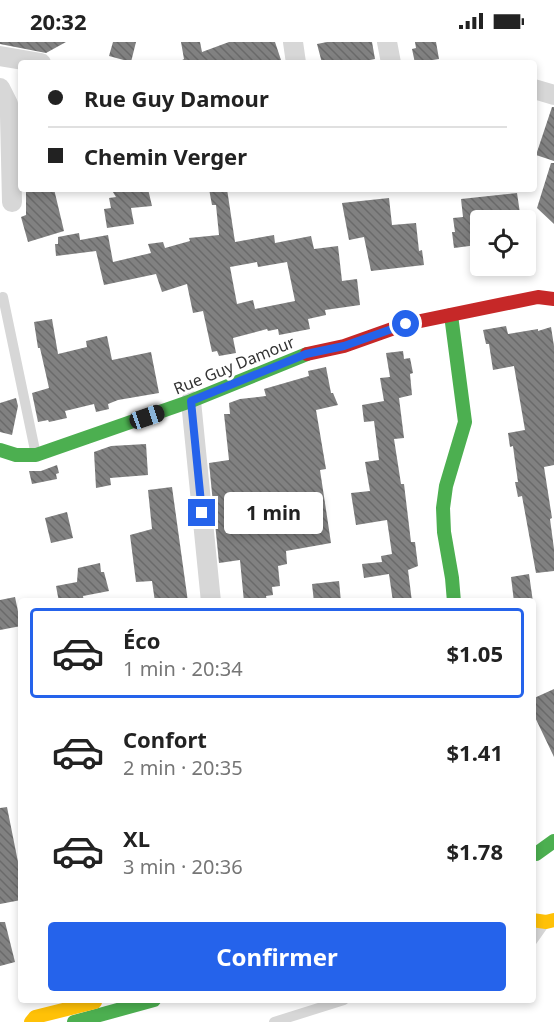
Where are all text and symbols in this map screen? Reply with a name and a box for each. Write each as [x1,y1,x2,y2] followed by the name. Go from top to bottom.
[30,6,87,36] text: 20:32
[84,83,269,113] text: Rue Guy Damour
[84,141,247,171] text: Chemin Verger
[470,210,536,276] map controls
[470,210,536,276] button: locate
[392,310,419,337] route start
[170,331,298,399] street label: Rue Guy Damour
[127,403,167,431] car
[223,492,322,534] callout: 1 min
[188,499,215,526] route end
[246,499,301,526] text: 1 min
[123,625,160,655] text: Éco
[51,626,105,680] icon: car
[446,638,503,668] text: $1.05
[123,655,243,682] text: 1 min · 20:34
[123,724,207,754] text: Confort
[51,725,105,779] icon: car
[446,737,503,767] text: $1.41
[123,754,243,781] text: 2 min · 20:35
[123,823,150,853] text: XL
[51,824,105,878] icon: car
[446,836,503,866] text: $1.78
[123,853,243,880] text: 3 min · 20:36
[48,922,506,991] button: Confirmer

